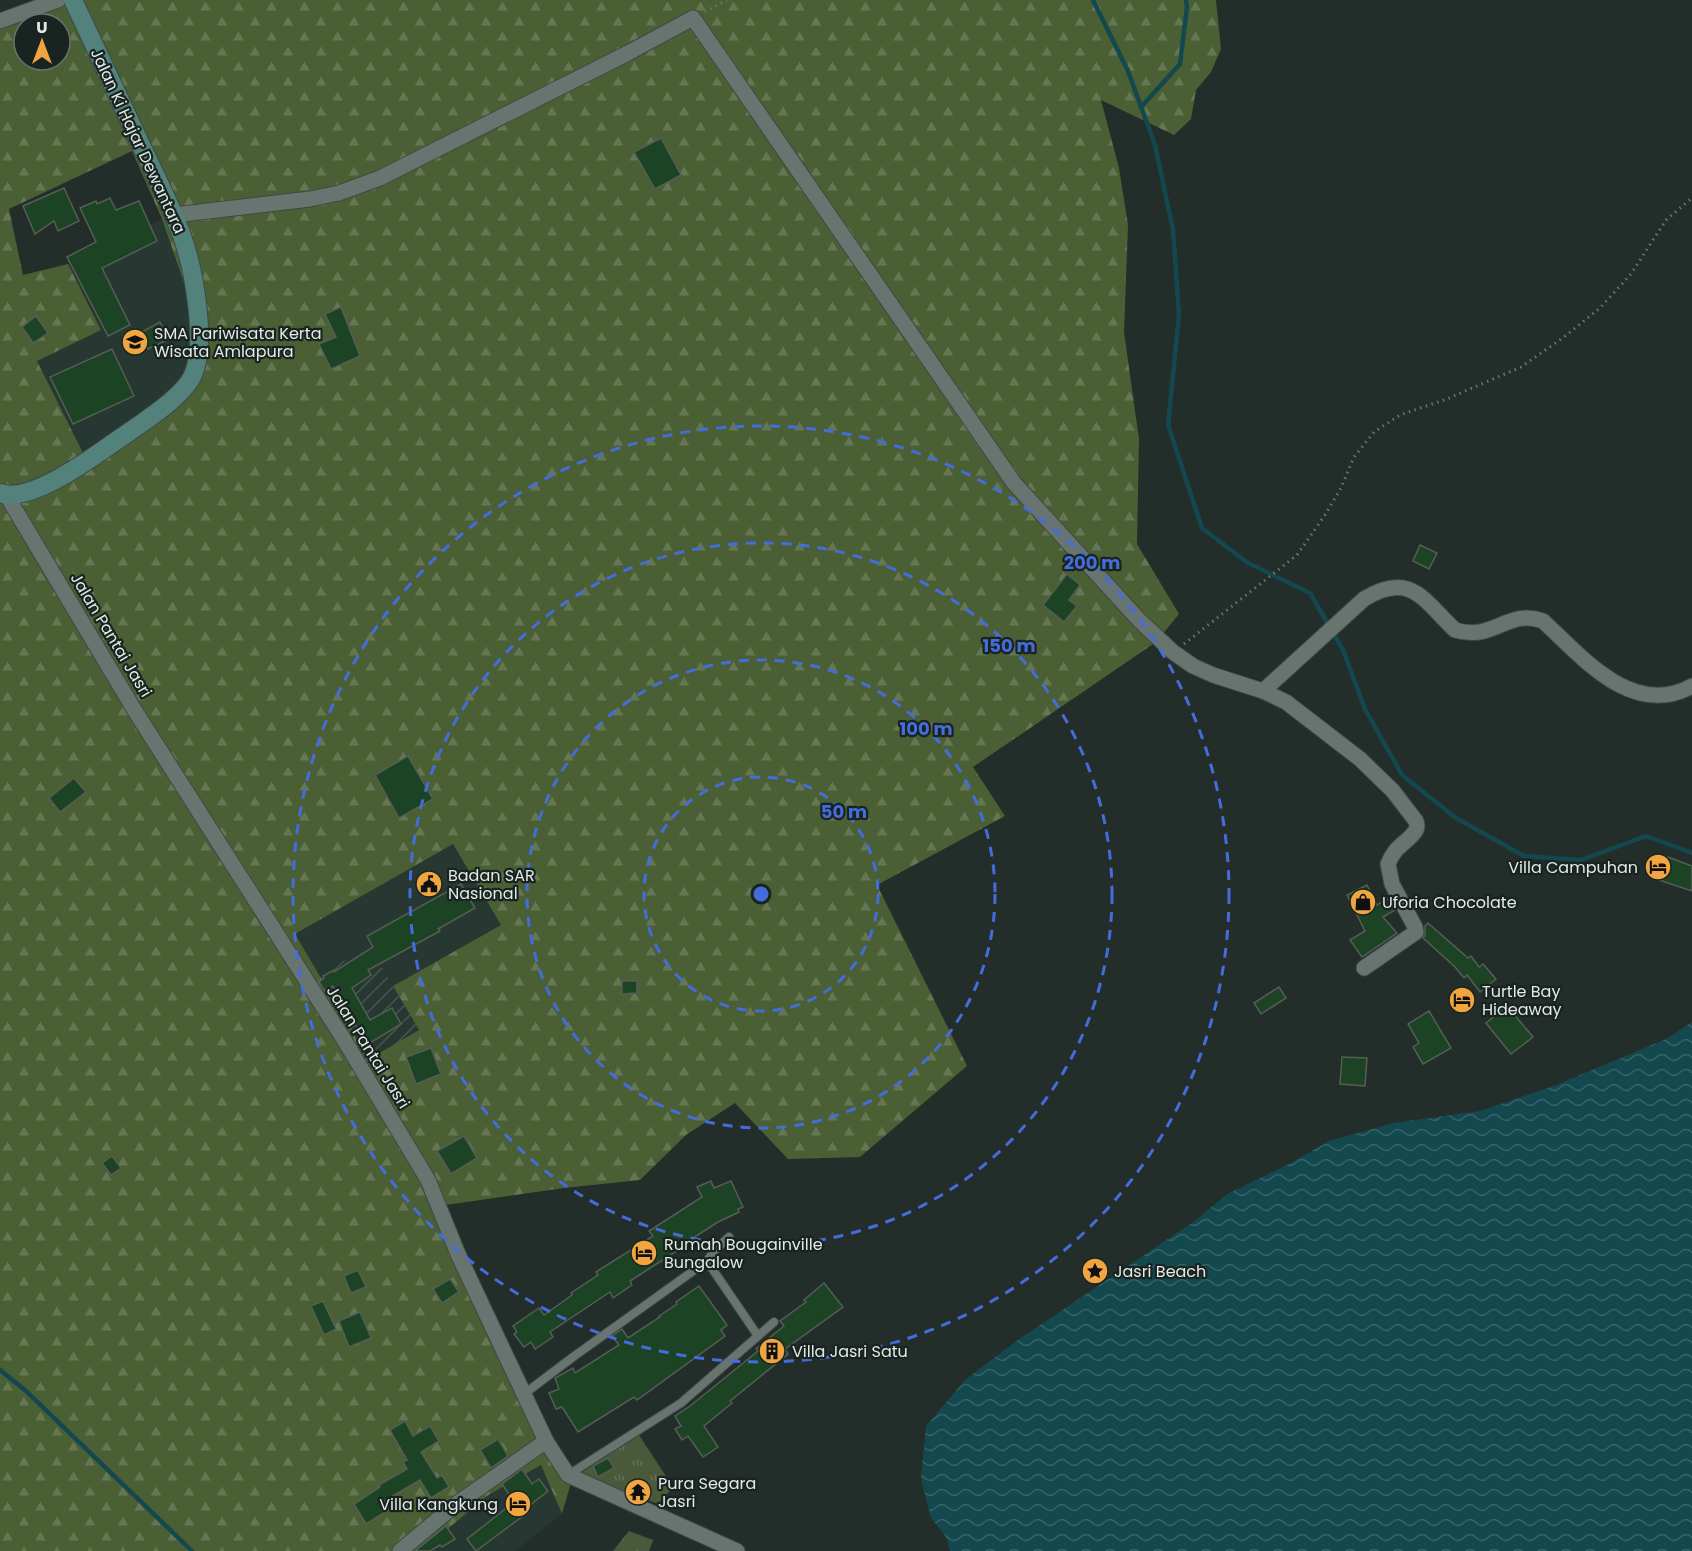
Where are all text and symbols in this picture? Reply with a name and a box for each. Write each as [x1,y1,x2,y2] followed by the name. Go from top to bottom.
[12,12,72,72] north arrow
[36,16,48,39] text: U
[85,45,191,237] street label: Jalan Ki Hajar Dewantara
[154,322,321,363] place label: SMA Pariwisata Kerta Wisata Amlapura
[120,327,150,357] school or university icon: SMA Pariwisata Kerta Wisata Amlapura
[1064,550,1120,575] text: 200 m
[65,569,157,701] street label: Jalan Pantai Jasri
[982,633,1036,658] text: 150 m
[899,716,953,741] text: 100 m
[821,799,867,824] text: 50 m
[1643,852,1673,882] hotel icon: Villa Campuhan
[1508,856,1638,879] place label: Villa Campuhan
[448,864,535,905] place label: Badan SAR Nasional
[414,869,444,899] public building icon: Badan SAR Nasional
[751,884,771,904] centre of rings
[1348,887,1378,917] shop icon: Uforia Chocolate
[1382,891,1517,914] place label: Uforia Chocolate
[1482,980,1562,1021] place label: Turtle Bay Hideaway
[321,981,415,1113] street label: Jalan Pantai Jasri
[1447,985,1477,1015] hotel icon: Turtle Bay Hideaway
[664,1233,823,1274] place label: Rumah Bougainville Bungalow
[629,1238,659,1268] hotel icon: Rumah Bougainville Bungalow
[1080,1256,1110,1286] place icon: Jasri Beach
[1114,1260,1206,1283] place label: Jasri Beach
[757,1336,787,1366] building icon: Villa Jasri Satu
[792,1340,908,1363] place label: Villa Jasri Satu
[658,1472,756,1513] place label: Pura Segara Jasri
[623,1477,653,1507] temple icon: Pura Segara Jasri
[503,1489,533,1519] hotel icon: Villa Kangkung
[379,1493,498,1516] place label: Villa Kangkung

